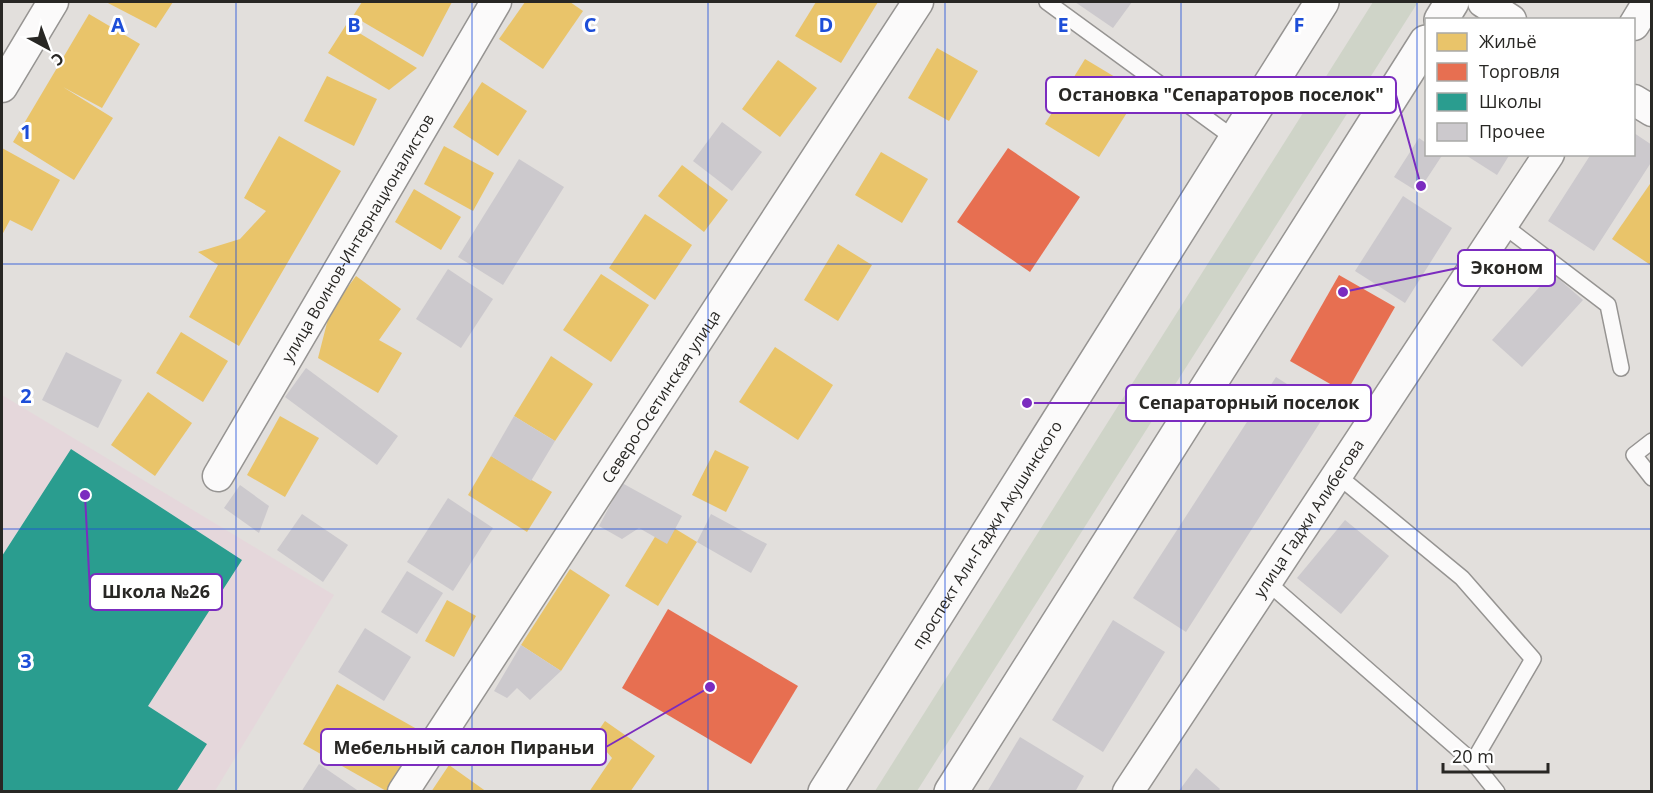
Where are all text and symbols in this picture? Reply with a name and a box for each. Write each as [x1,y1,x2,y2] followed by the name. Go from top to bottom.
[111,11,125,38] text: A
[347,11,361,38] text: B
[584,11,597,38] text: C
[819,11,833,38] text: D
[1057,11,1069,38] text: E
[1294,11,1304,38] text: F
[18,18,78,78] north arrow
[1425,18,1635,156] legend
[1479,29,1537,53] text: Жильё
[47,48,69,71] text: С
[1479,59,1560,83] text: Торговля
[1046,77,1396,113] callout: Остановка "Сепараторов поселок"
[1058,82,1384,106] text: Остановка "Сепараторов поселок"
[1479,89,1542,113] text: Школы
[276,110,439,366] street label: улица Воинов-Интернационалистов
[20,118,32,145] text: 1
[1479,119,1545,143] text: Прочее
[1458,250,1555,286] callout: Эконом
[1471,255,1543,279] text: Эконом
[596,306,725,488] street label: Северо-Осетинская улица
[20,382,32,409] text: 2
[1126,385,1371,421] callout: Сепараторный поселок
[1139,390,1360,414] text: Сепараторный поселок
[907,416,1067,653] street label: проспект Али-Гаджи Акушинского
[1248,435,1369,602] street label: улица Гаджи Алибегова
[90,574,222,610] callout: Школа №26
[102,579,210,603] text: Школа №26
[20,647,32,674] text: 3
[321,729,606,765] callout: Мебельный салон Пираньи
[334,735,595,759] text: Мебельный салон Пираньи
[1443,736,1548,774] scale bar
[1452,744,1494,768] text: 20 m

